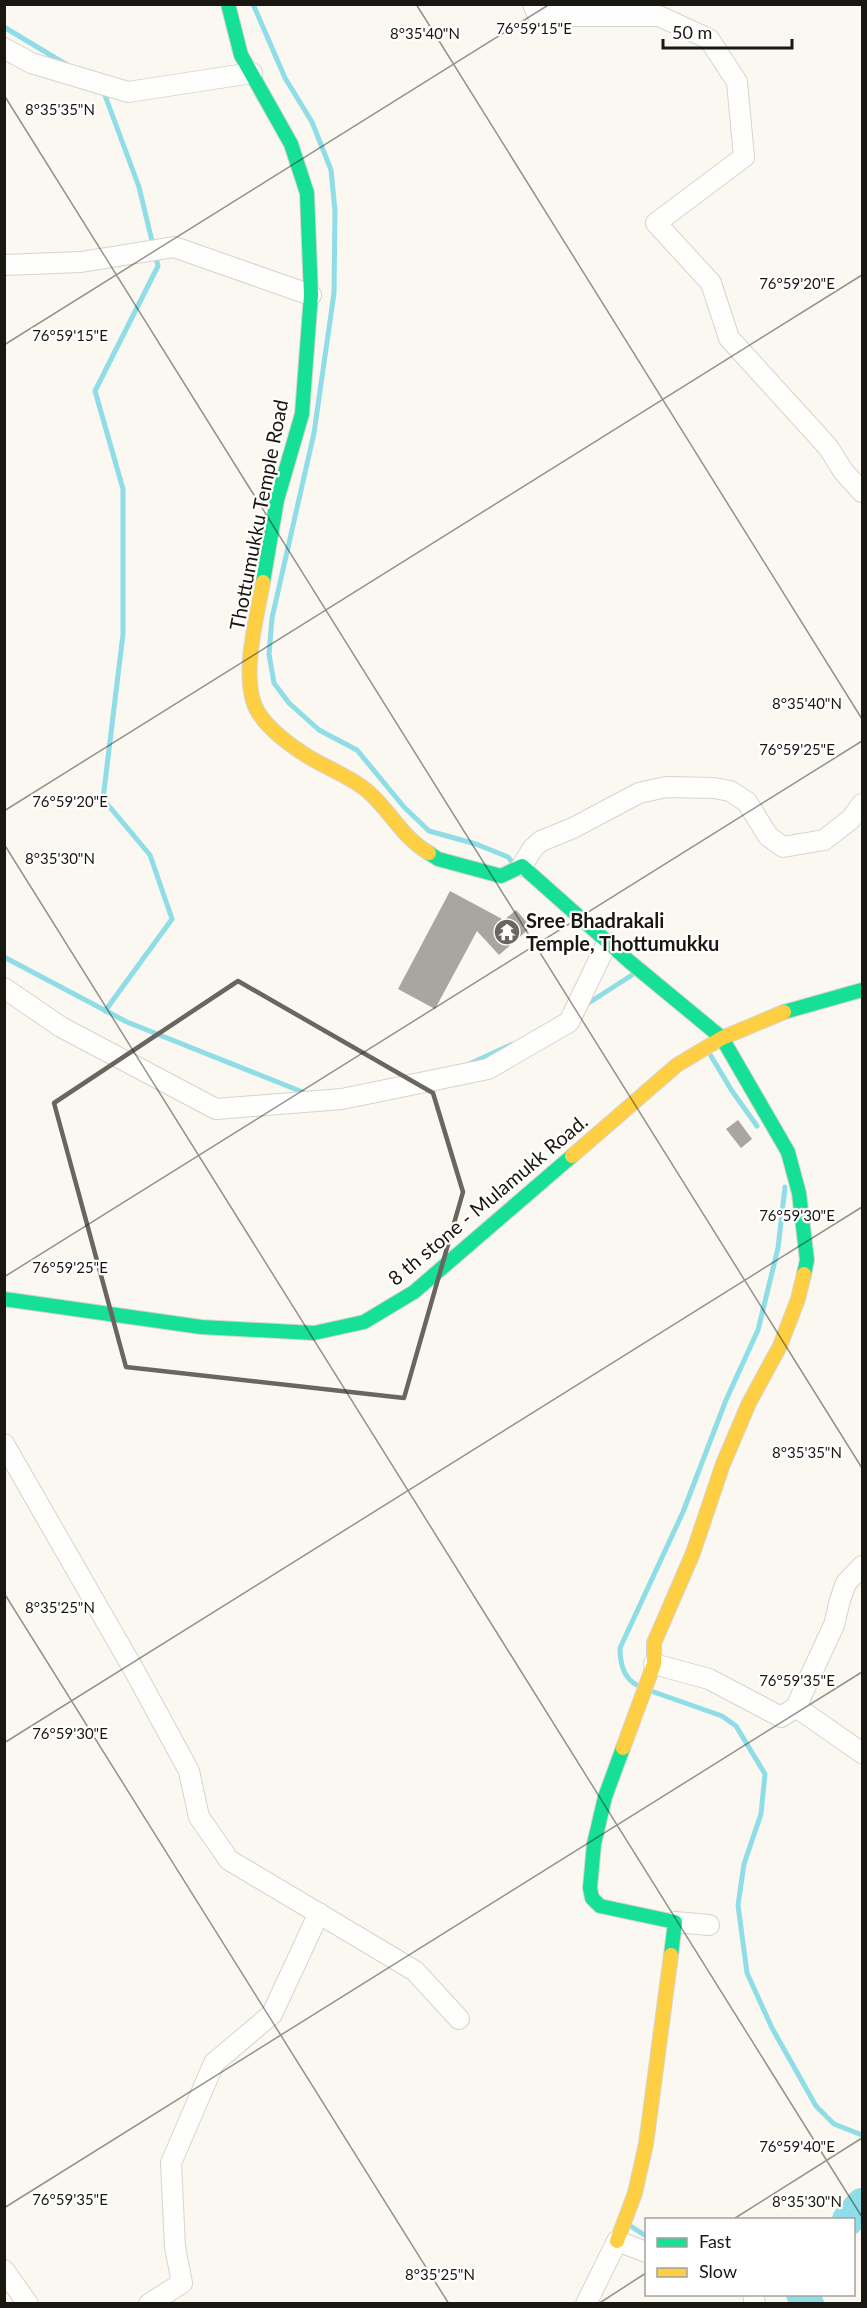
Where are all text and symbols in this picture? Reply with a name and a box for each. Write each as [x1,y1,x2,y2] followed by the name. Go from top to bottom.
[663,12,792,50] scale bar
[496,19,572,37] text: 76°59'15"E
[672,21,712,43] text: 50 m
[390,24,460,42] text: 8°35'40"N
[25,100,95,118] text: 8°35'35"N
[759,274,835,292] text: 76°59'20"E
[32,326,108,344] text: 76°59'15"E
[224,397,292,632] street label: Thottumukku Temple Road
[772,694,842,712] text: 8°35'40"N
[759,740,835,758] text: 76°59'25"E
[32,792,108,810] text: 76°59'20"E
[25,849,95,867] text: 8°35'30"N
[526,908,719,955] place label: Sree Bhadrakali Temple, Thottumukku
[492,917,522,947] temple icon: Sree Bhadrakali Temple, Thottumukku
[383,1109,592,1290] street label: 8 th stone - Mulamukk Road.
[759,1206,835,1224] text: 76°59'30"E
[32,1258,108,1276] text: 76°59'25"E
[772,1443,842,1461] text: 8°35'35"N
[25,1598,95,1616] text: 8°35'25"N
[759,1671,835,1689] text: 76°59'35"E
[32,1724,108,1742] text: 76°59'30"E
[759,2137,835,2155] text: 76°59'40"E
[32,2190,108,2208] text: 76°59'35"E
[772,2192,842,2210] text: 8°35'30"N
[645,2218,855,2296] legend
[699,2230,732,2252] text: Fast
[699,2260,737,2282] text: Slow
[405,2265,475,2283] text: 8°35'25"N

